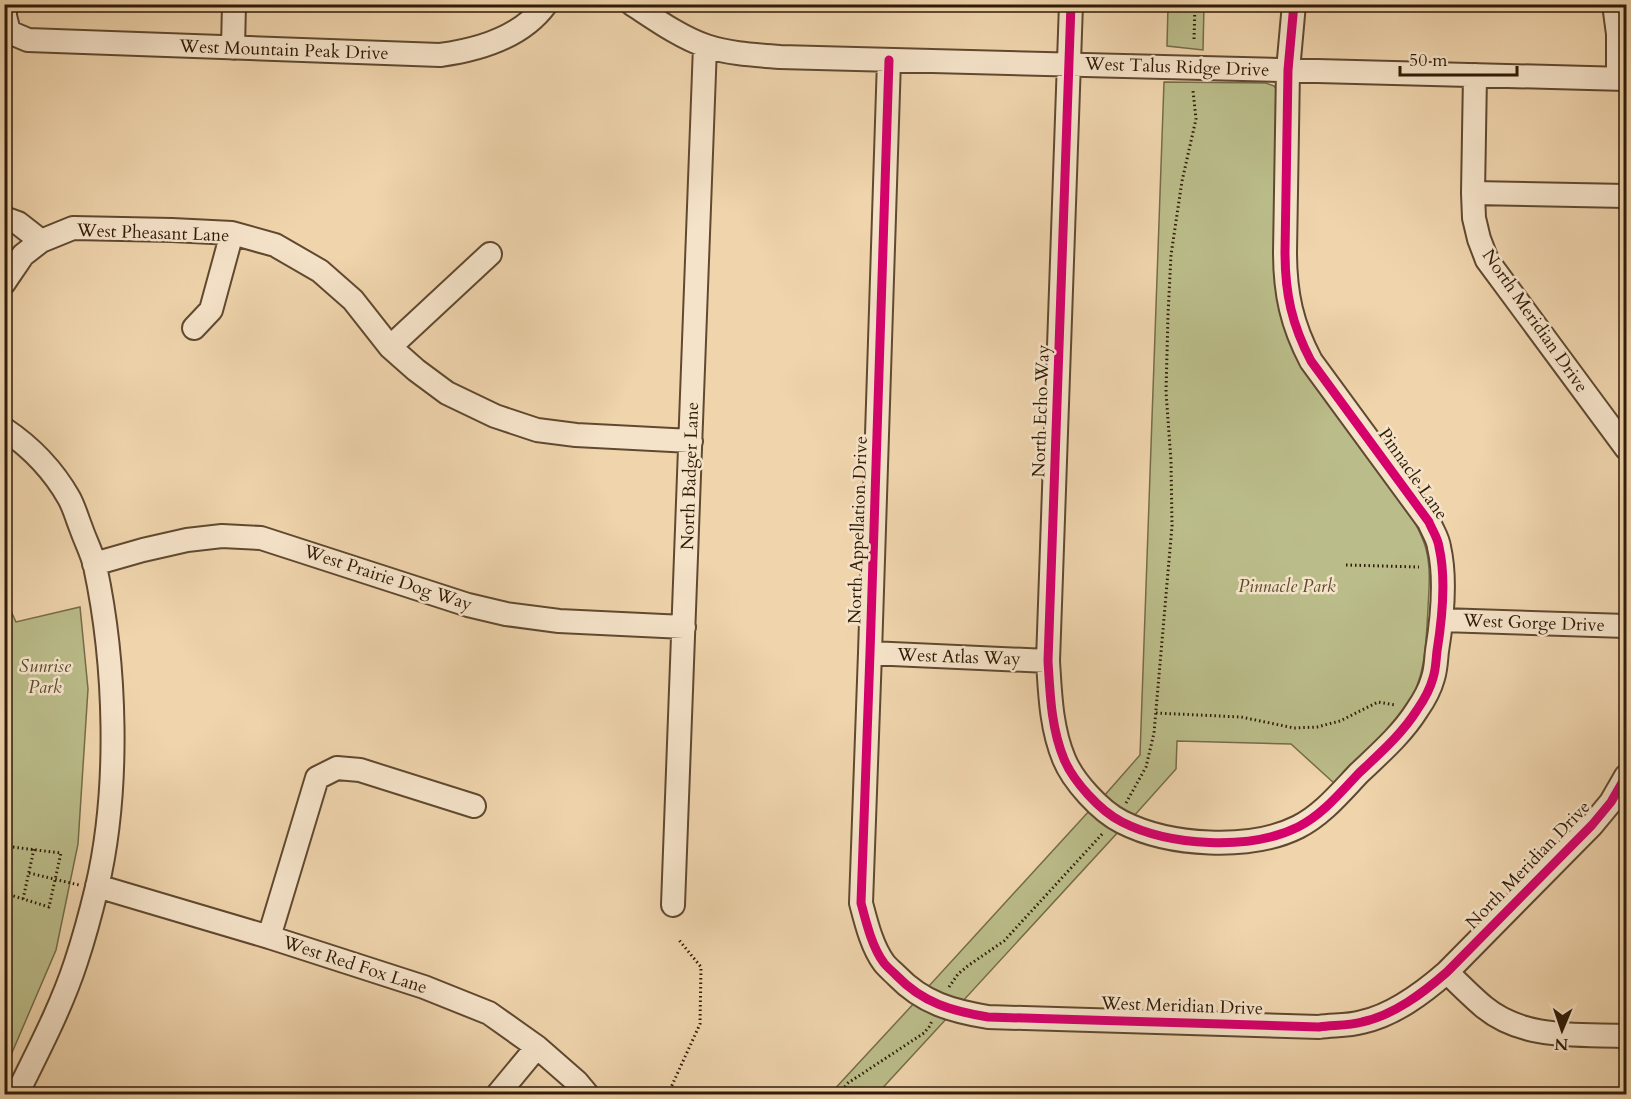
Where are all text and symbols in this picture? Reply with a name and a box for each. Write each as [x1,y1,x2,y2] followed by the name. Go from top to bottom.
[178,34,389,66] street label: West Mountain Peak Drive
[1400,39,1517,77] scale bar
[1409,48,1448,73] text: 50 m
[1083,51,1270,83] street label: West Talus Ridge Drive
[75,218,230,248] street label: West Pheasant Lane
[1476,244,1594,398] street label: North Meridian Drive
[1026,344,1056,478] street label: North Echo Way
[675,401,705,551] street label: North Badger Lane
[1372,423,1454,525] street label: Pinnacle Lane
[842,436,874,624] street label: North Appellation Drive
[300,539,476,617] street label: West Prairie Dog Way
[1238,574,1336,599] park label: Pinnacle Park
[1462,608,1605,638] street label: West Gorge Drive
[896,642,1022,672] street label: West Atlas Way
[19,654,72,700] park label: Sunrise Park
[1460,795,1596,935] street label: North Meridian Drive
[279,930,430,1000] street label: West Red Fox Lane
[1099,991,1264,1021] street label: West Meridian Drive
[1532,1000,1592,1060] north arrow
[1554,1033,1569,1055] text: N

